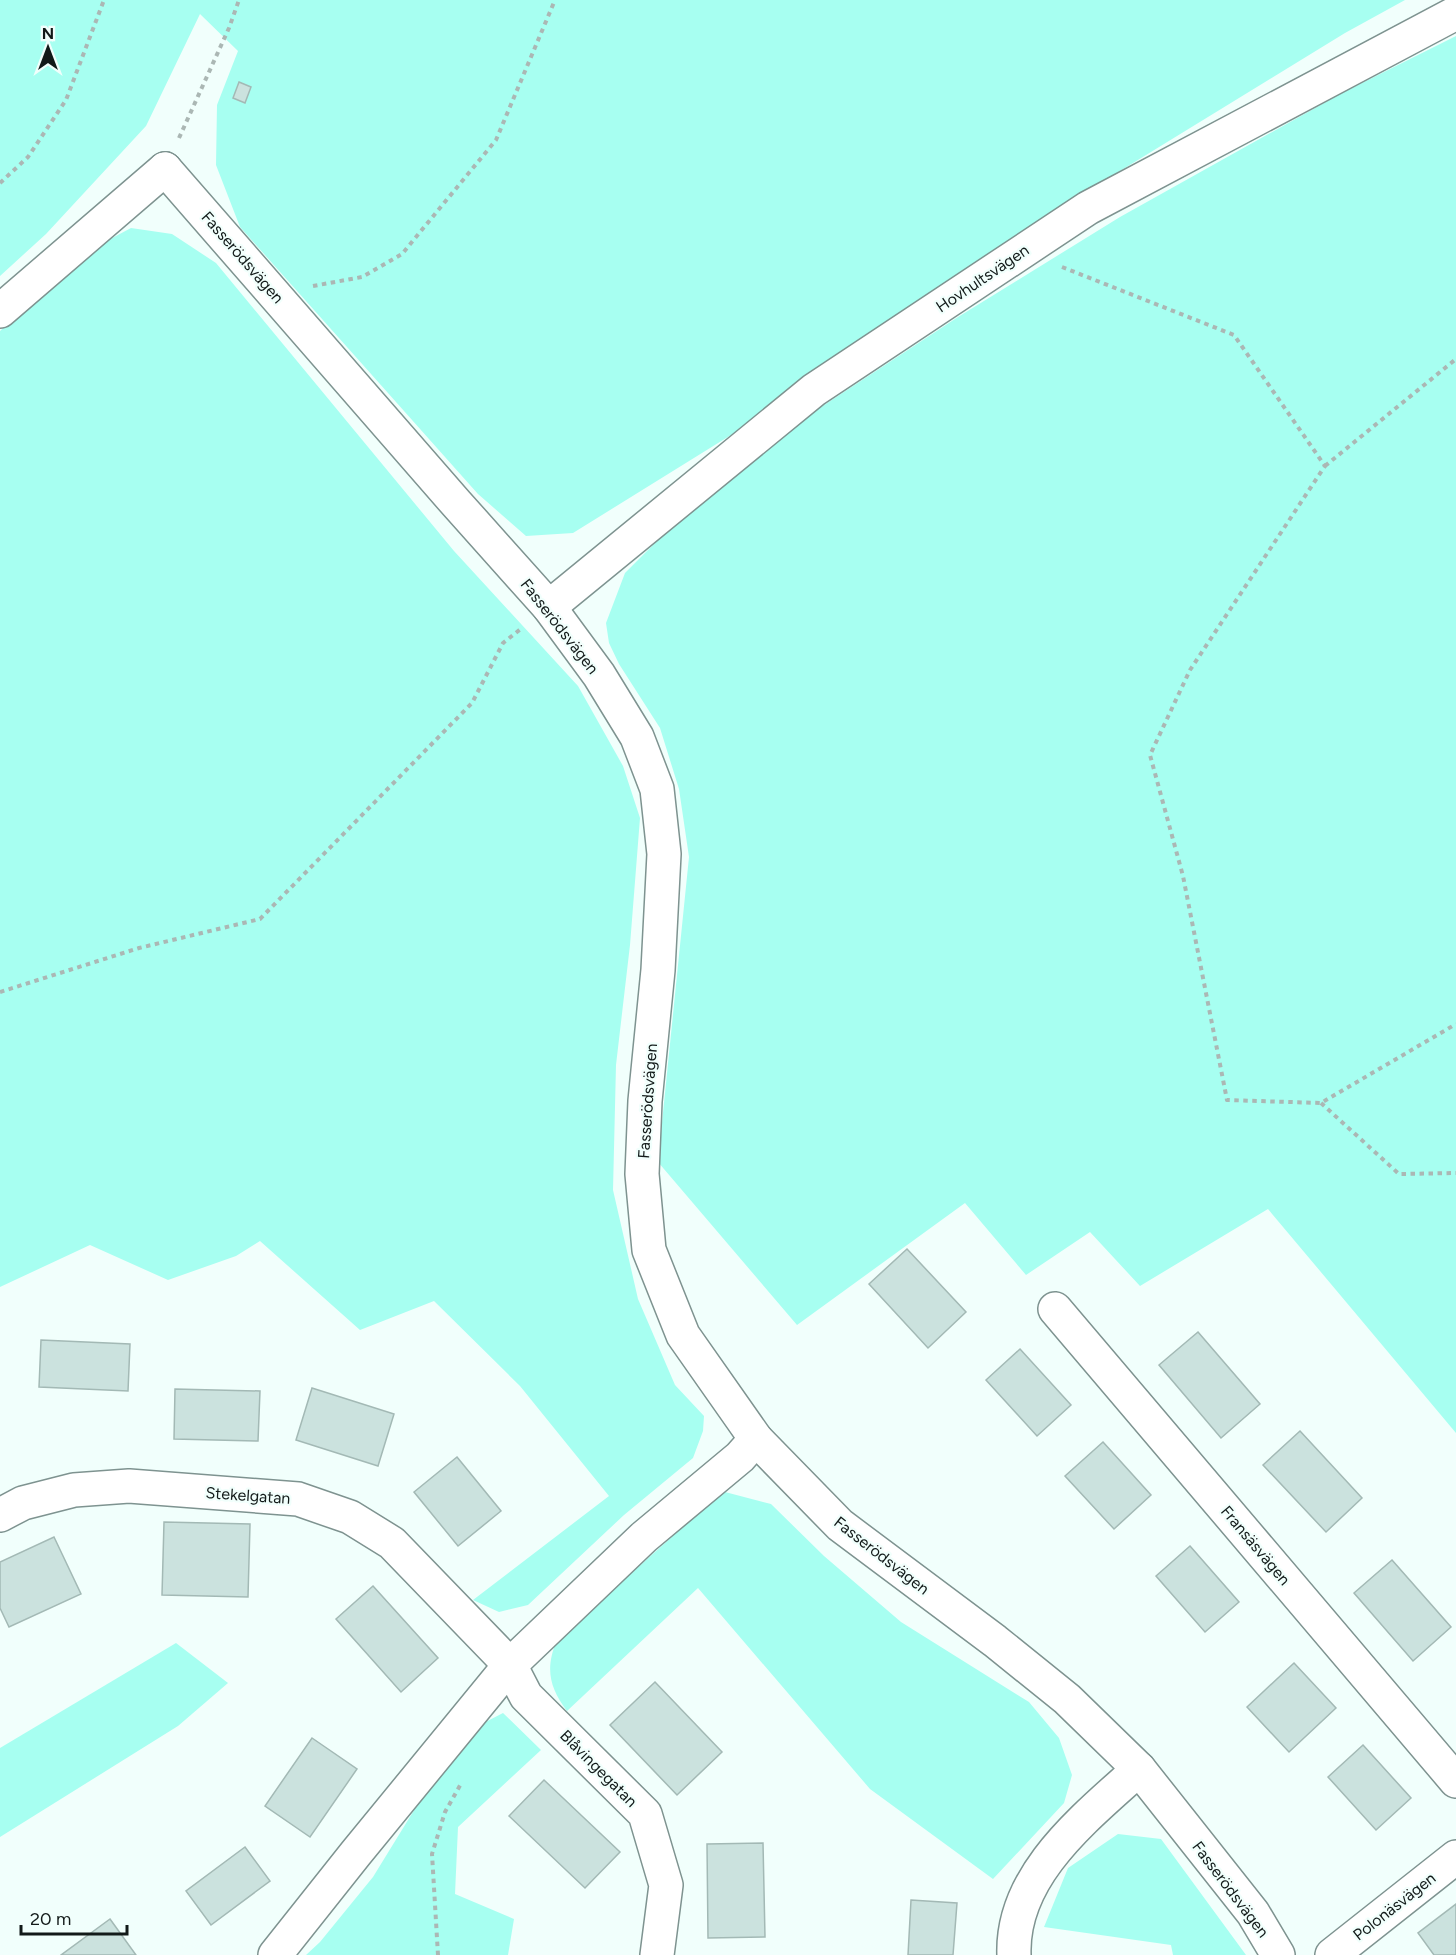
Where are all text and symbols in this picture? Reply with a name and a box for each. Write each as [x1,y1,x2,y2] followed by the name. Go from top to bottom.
[18,18,78,78] north arrow
[42,24,54,43] text: N
[198,208,288,307] street label: Fasserödsvägen
[932,240,1032,316] street label: Hovhultsvägen
[517,575,603,678] street label: Fasserödsvägen
[634,1043,661,1159] street label: Fasserödsvägen
[205,1483,291,1508] street label: Stekelgatan
[1217,1502,1294,1589] street label: Fransäsvägen
[830,1512,933,1598] street label: Fasserödsvägen
[556,1726,641,1811] street label: Blåvingegatan
[1188,1837,1273,1941] street label: Fasserödsvägen
[1349,1868,1439,1944] street label: Polonäsvägen
[21,1898,128,1936] scale bar
[30,1908,71,1930] text: 20 m

